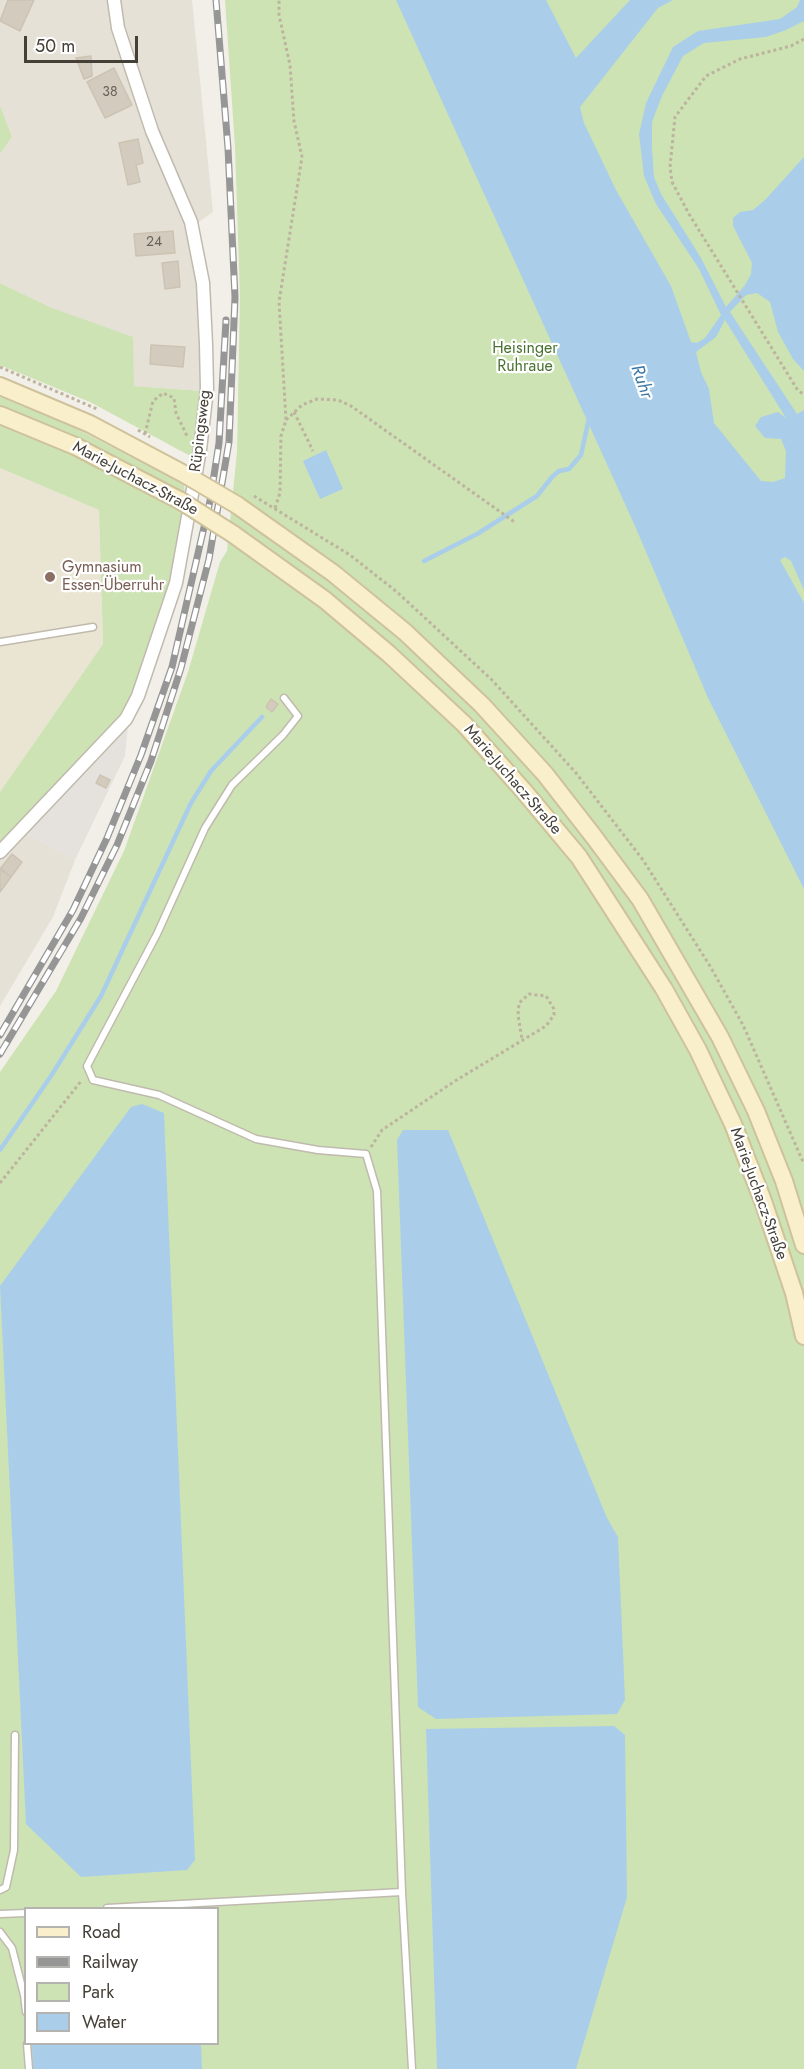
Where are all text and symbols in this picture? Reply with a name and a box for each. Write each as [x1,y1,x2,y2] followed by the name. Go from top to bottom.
[27,24,141,62] scale bar
[35,33,75,59] text: 50 m
[102,85,118,101] house number: 38
[146,235,162,251] house number: 24
[492,339,558,377] park label: Heisinger Ruhraue
[625,362,657,402] water label: Ruhr
[186,389,216,473] street label: Rüpingsweg
[69,438,201,520] street label: Marie-Juchacz-Straße
[62,558,164,596] place label: Gymnasium Essen-Überruhr
[43,570,57,584] marker: Gymnasium Essen-Überruhr
[459,721,565,839] street label: Marie-Juchacz-Straße
[725,1125,791,1263] street label: Marie-Juchacz-Straße
[24,1907,219,2045] legend
[82,1919,121,1945] text: Road
[82,1949,138,1975] text: Railway
[82,1979,114,2005] text: Park
[82,2009,126,2035] text: Water

